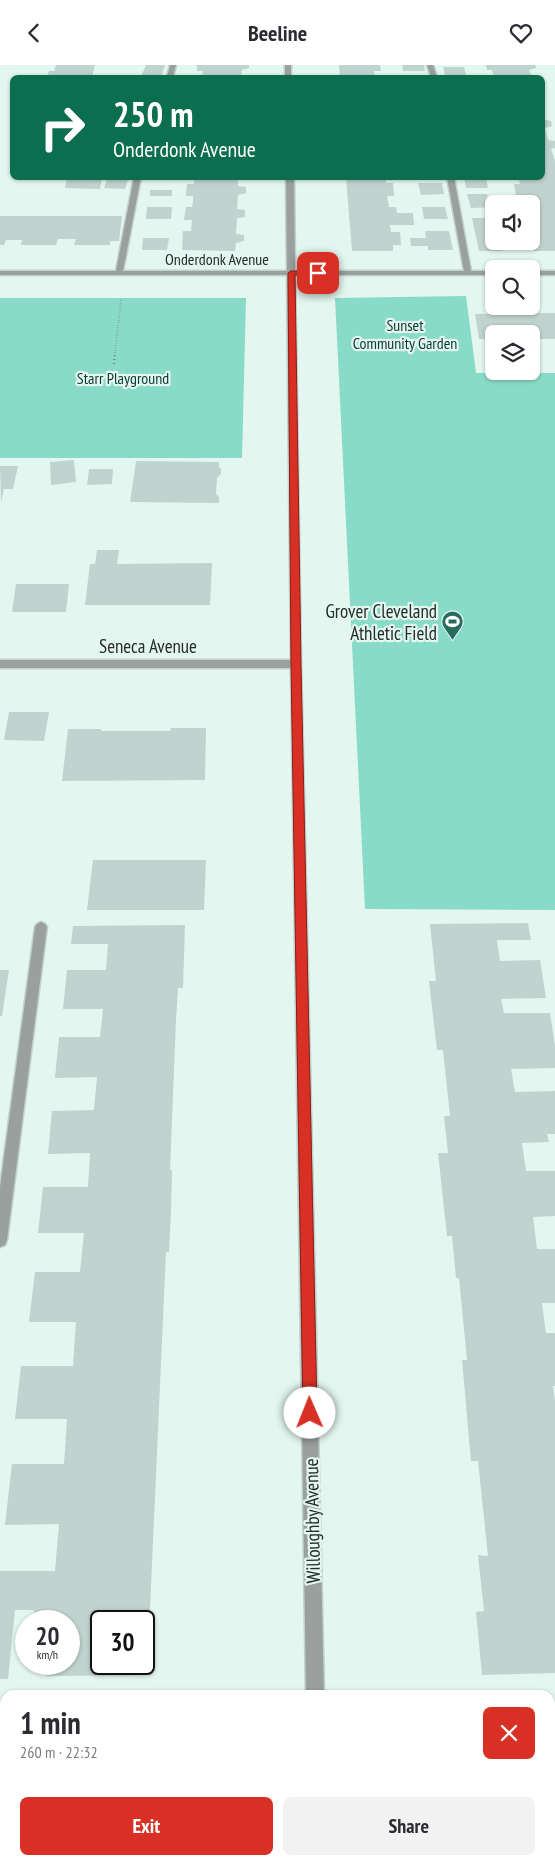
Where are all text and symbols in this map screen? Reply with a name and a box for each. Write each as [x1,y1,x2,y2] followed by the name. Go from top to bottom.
[20,19,48,47] icon: back
[248,19,307,47] text: Beeline
[507,19,535,47] icon: heart
[113,91,194,137] text: 250 m
[30,95,95,160] icon: right
[113,135,256,163] text: Onderdonk Avenue
[485,195,540,380] map controls
[485,195,540,250] button: sound
[165,249,269,269] street label: Onderdonk Avenue
[297,252,339,294] pin
[304,259,332,287] icon: arrive
[485,260,540,315] button: search
[353,315,457,353] park label: Sunset Community Garden
[485,325,540,380] button: layers
[77,368,169,388] park label: Starr Playground
[326,599,437,645] place label: Grover Cleveland Athletic Field
[441,610,465,641] sports icon: Grover Cleveland Athletic Field
[99,634,197,658] street label: Seneca Avenue
[283,1386,335,1438] position arrow
[299,1458,325,1584] street label: Willoughby Avenue
[90,1610,155,1675] speed limit sign: 30
[36,1620,59,1652] text: 20
[37,1647,58,1662] text: km/h
[20,1703,81,1742] text: 1 min
[483,1707,535,1759] button: close
[20,1742,98,1762] text: 260 m · 22:32
[20,1797,273,1855] button: Exit
[283,1797,535,1855] button: Share

